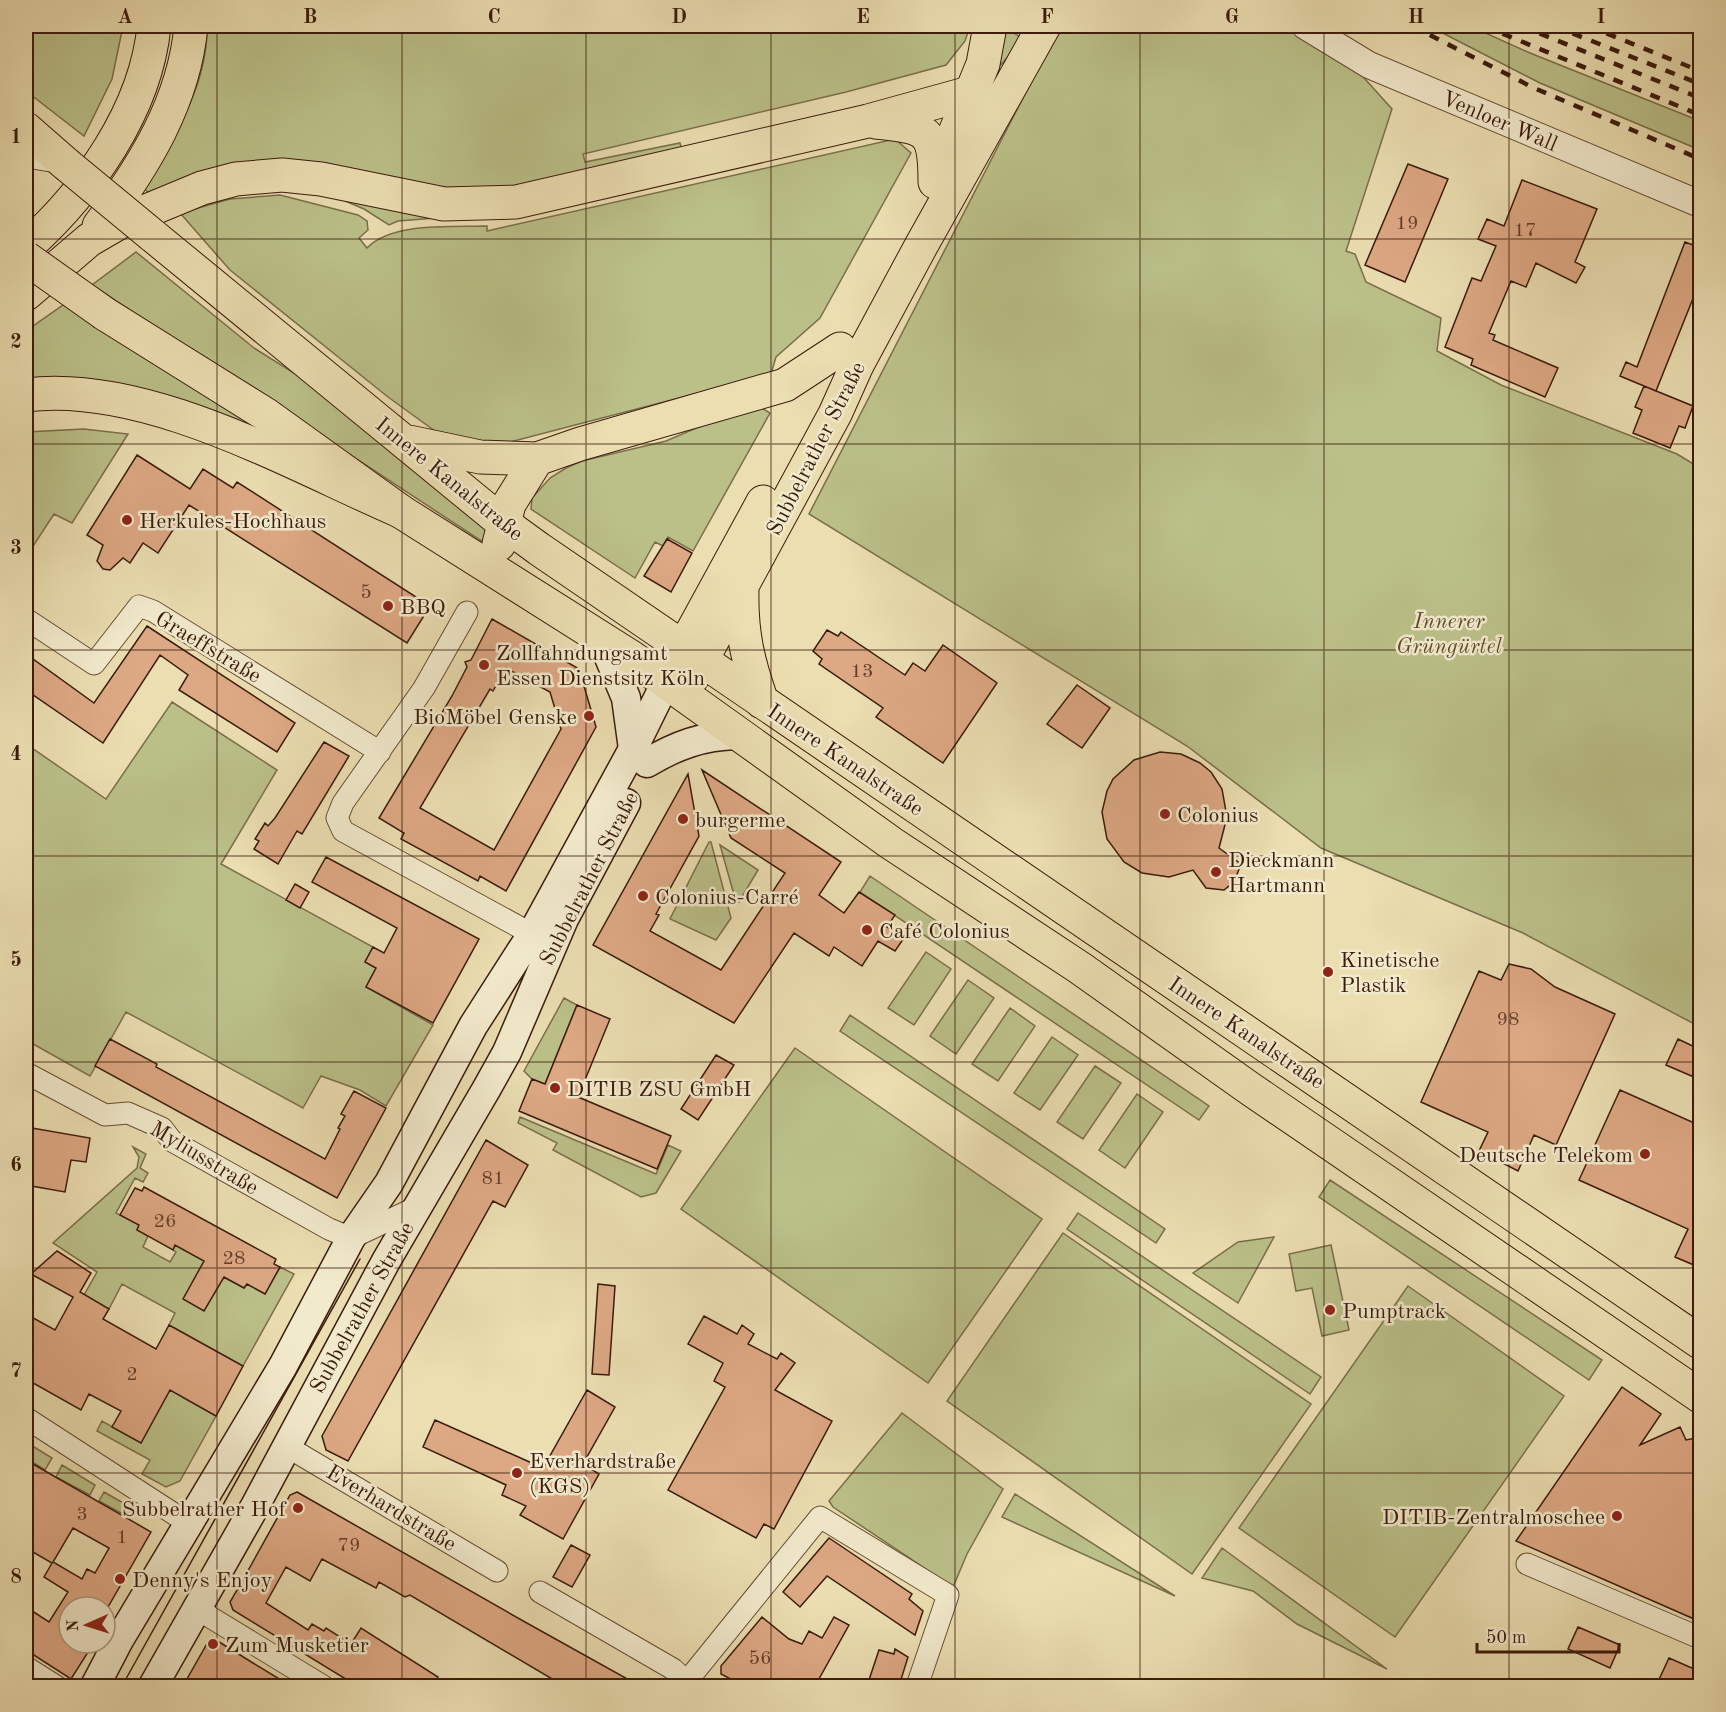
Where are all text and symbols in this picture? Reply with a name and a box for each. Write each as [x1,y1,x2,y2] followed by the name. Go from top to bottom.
[117,8,133,28] text: A
[303,8,317,28] text: B
[487,8,501,28] text: C
[671,8,687,28] text: D
[856,8,870,28] text: E
[1040,8,1054,28] text: F
[1225,8,1239,28] text: G
[1408,8,1424,28] text: H
[1597,8,1605,28] text: I
[1438,88,1560,156] street label: Venloer Wall
[10,128,22,148] text: 1
[1395,214,1419,234] house number: 19
[1513,221,1537,241] house number: 17
[10,333,22,353] text: 2
[763,358,870,539] street label: Subbelrather Straße
[371,413,527,546] street label: Innere Kanalstraße
[139,511,326,533] place label: Herkules-Hochhaus
[120,513,134,527] marker: Herkules-Hochhaus
[10,539,22,559] text: 3
[360,583,372,603] house number: 5
[400,597,446,619] place label: BBQ
[381,599,395,613] marker: BBQ
[151,608,265,688] street label: Graeffstraße
[1396,611,1503,658] park label: Innerer Grüngürtel
[496,643,705,690] place label: Zollfahndungsamt Essen Dienstsitz Köln
[477,658,491,672] marker: Zollfahndungsamt Essen Dienstsitz Köln
[850,662,874,682] house number: 13
[763,700,927,821] street label: Innere Kanalstraße
[413,707,577,729] place label: BioMöbel Genske
[582,709,596,723] marker: BioMöbel Genske
[10,745,22,765] text: 4
[536,788,643,969] street label: Subbelrather Straße
[1177,805,1259,827] place label: Colonius
[1158,807,1172,821] marker: Colonius
[695,810,786,832] place label: burgerme
[676,812,690,826] marker: burgerme
[1228,850,1334,897] place label: Dieckmann Hartmann
[1209,865,1223,879] marker: Dieckmann Hartmann
[655,887,799,909] place label: Colonius-Carré
[636,889,650,903] marker: Colonius-Carré
[879,921,1010,943] place label: Café Colonius
[860,923,874,937] marker: Café Colonius
[10,950,22,971] text: 5
[1340,950,1439,997] place label: Kinetische Plastik
[1321,965,1335,979] marker: Kinetische Plastik
[1164,973,1328,1094] street label: Innere Kanalstraße
[1496,1010,1520,1030] house number: 98
[567,1079,751,1101] place label: DITIB ZSU GmbH
[548,1081,562,1095] marker: DITIB ZSU GmbH
[146,1118,262,1200] street label: Myliusstraße
[1459,1145,1633,1167] place label: Deutsche Telekom
[1638,1147,1652,1161] marker: Deutsche Telekom
[10,1156,22,1176] text: 6
[481,1169,505,1189] house number: 81
[153,1212,177,1232] house number: 26
[307,1219,419,1397] street label: Subbelrather Straße
[222,1249,246,1269] house number: 28
[1342,1301,1446,1323] place label: Pumptrack
[1323,1303,1337,1317] marker: Pumptrack
[10,1362,22,1382] text: 7
[126,1365,138,1385] house number: 2
[529,1451,676,1498] place label: Everhardstraße (KGS)
[322,1461,460,1556] street label: Everhardstraße
[510,1466,524,1480] marker: Everhardstraße (KGS)
[122,1499,287,1521] place label: Subbelrather Hof
[291,1501,305,1515] marker: Subbelrather Hof
[76,1505,88,1525] house number: 3
[1382,1507,1605,1529] place label: DITIB-Zentralmoschee
[1610,1509,1624,1523] marker: DITIB-Zentralmoschee
[116,1528,128,1548] house number: 1
[337,1536,361,1556] house number: 79
[10,1568,22,1588] text: 8
[132,1570,273,1592] place label: Denny's Enjoy
[113,1572,127,1586] marker: Denny's Enjoy
[57,1595,117,1655] north arrow
[1477,1616,1620,1654] scale bar
[66,1618,82,1632] text: N
[1486,1629,1526,1647] text: 50 m
[225,1635,369,1657] place label: Zum Musketier
[206,1637,220,1651] marker: Zum Musketier
[748,1649,772,1669] house number: 56

